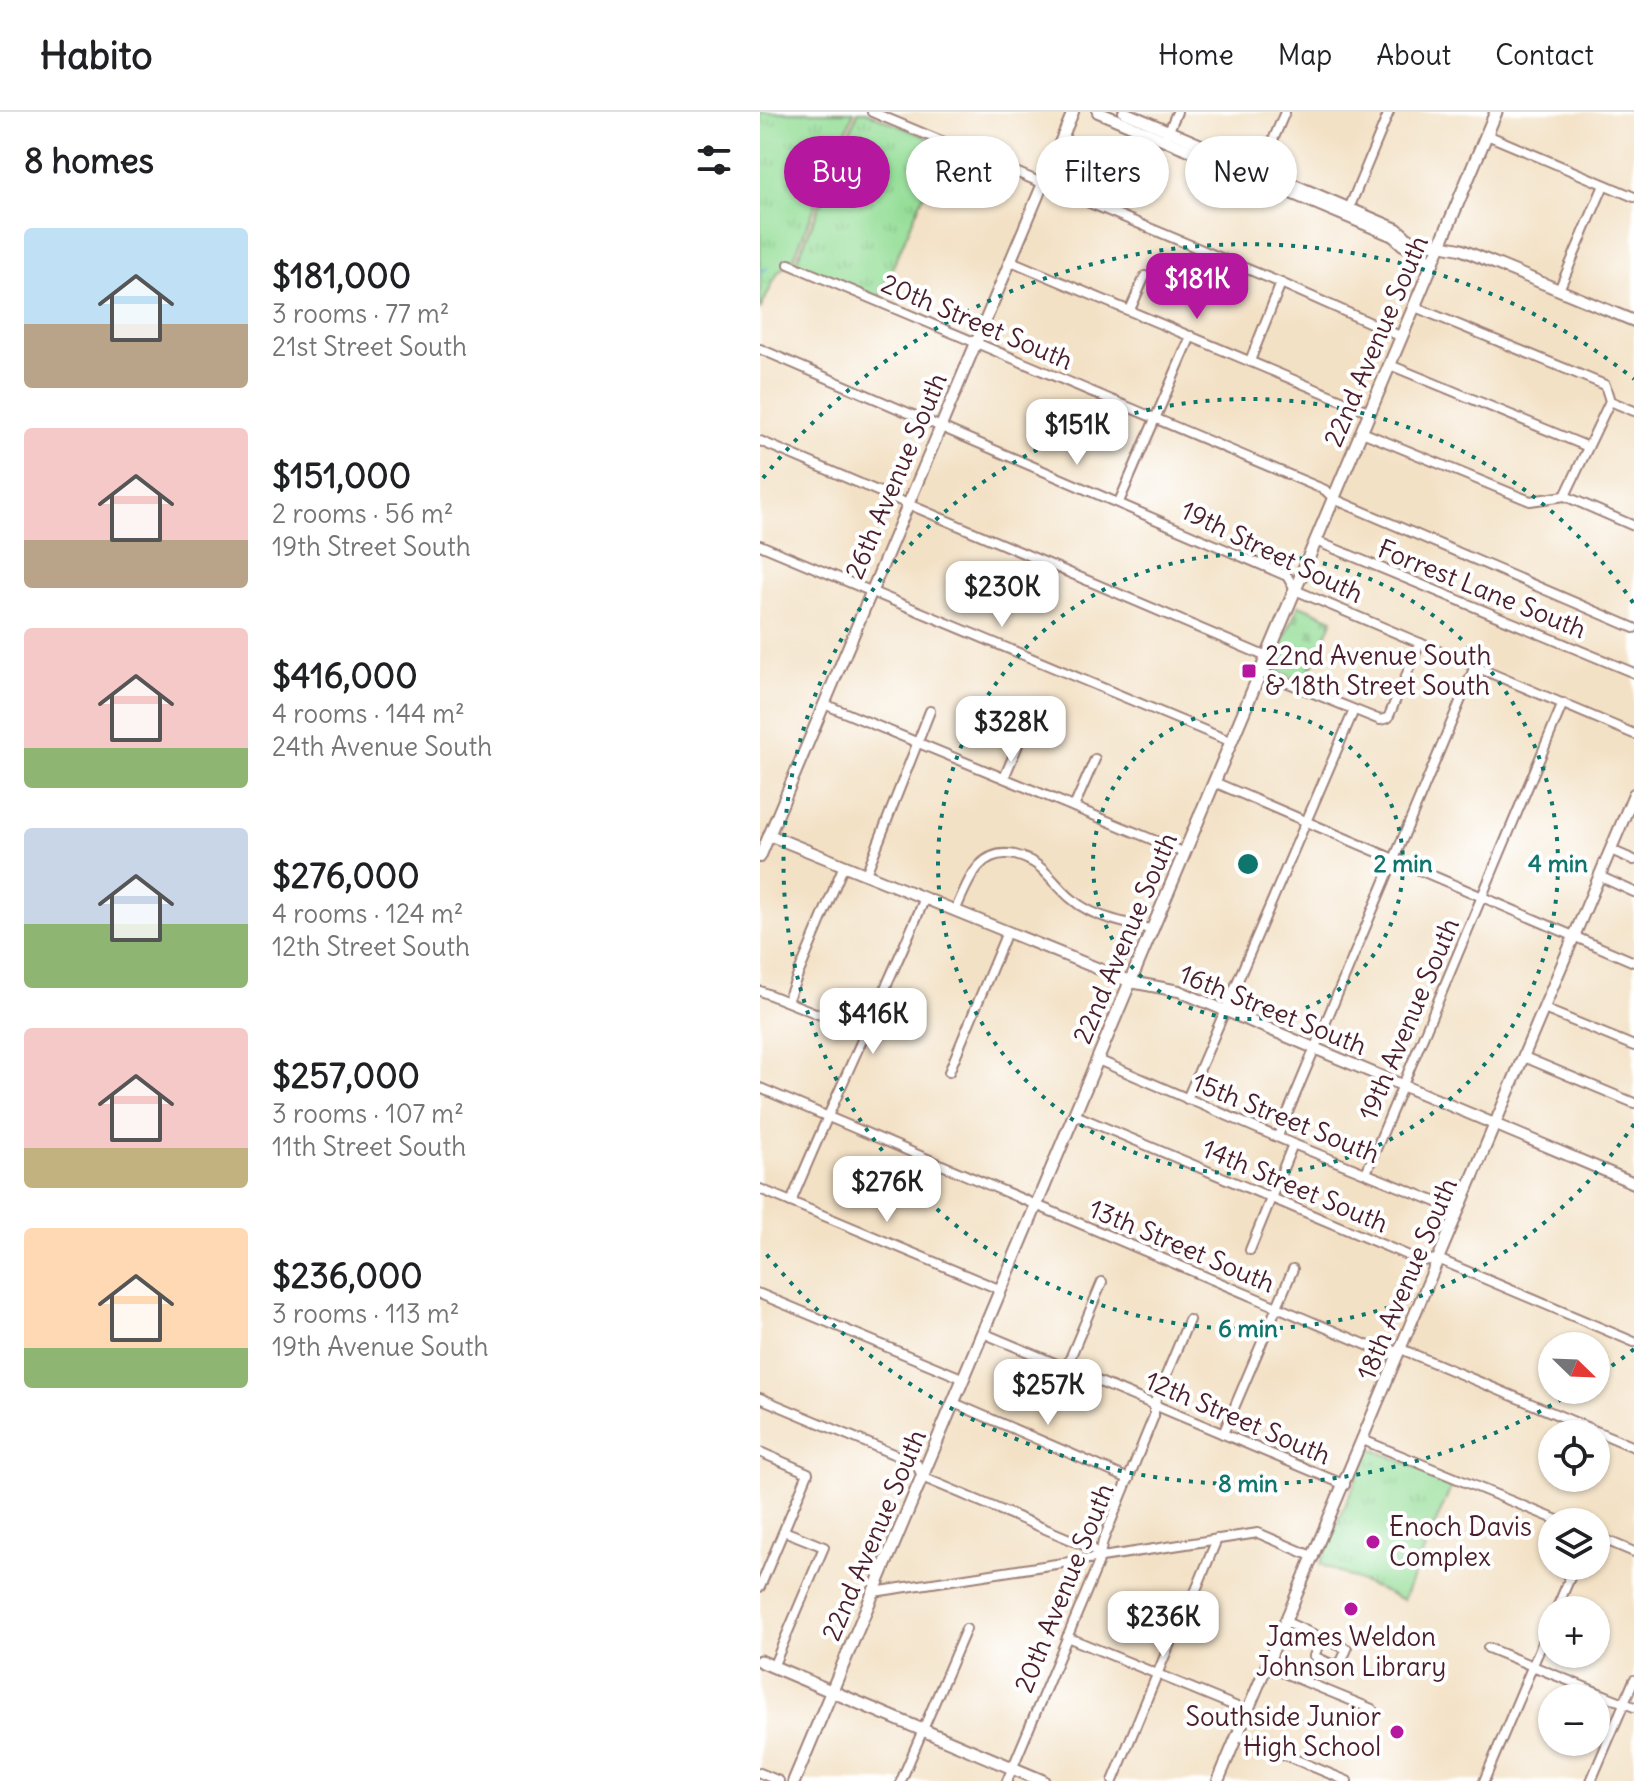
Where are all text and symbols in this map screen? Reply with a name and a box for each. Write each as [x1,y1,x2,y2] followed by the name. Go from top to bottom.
[40,32,153,79] text: Habito
[1158,37,1234,73] text: Home
[1278,37,1332,73] text: Map
[1376,37,1451,73] text: About
[1495,37,1594,73] text: Contact
[784,136,890,208] chip: Buy
[906,136,1020,208] chip: Rent
[1036,136,1169,208] chip: Filters
[1185,136,1297,208] chip: New
[692,138,736,182] icon: filters
[24,139,154,182] text: 8 homes
[1316,230,1435,451] street label: 22nd Avenue South
[1141,253,1253,321] pin: $181K
[272,254,411,297] text: $181,000
[88,260,184,356] icon: home
[1164,262,1230,295] text: $181K
[876,266,1078,377] street label: 20th Street South
[272,297,450,330] text: 3 rooms · 77 m²
[272,330,467,363] text: 21st Street South
[837,368,954,584] street label: 26th Avenue South
[1021,399,1133,467] pin: $151K
[1044,408,1110,441] text: $151K
[272,454,411,497] text: $151,000
[88,460,184,556] icon: home
[1176,493,1369,610] street label: 19th Street South
[272,497,453,530] text: 2 rooms · 56 m²
[272,530,471,563] text: 19th Street South
[1373,532,1591,645] street label: Forrest Lane South
[946,561,1058,629] pin: $230K
[964,570,1040,603] text: $230K
[1265,639,1491,702] place label: 22nd Avenue South & 18th Street South
[272,654,418,697] text: $416,000
[88,660,184,756] icon: home
[1240,662,1258,680] marker: 22nd Avenue South & 18th Street South
[955,696,1067,764] pin: $328K
[272,697,465,730] text: 4 rooms · 144 m²
[974,705,1048,738] text: $328K
[272,730,492,763] text: 24th Avenue South
[1065,827,1184,1048] street label: 22nd Avenue South
[1373,848,1433,878] text: 2 min
[1528,848,1588,878] text: 4 min
[1234,850,1262,878] centre of rings
[272,854,420,897] text: $276,000
[88,860,184,956] icon: home
[272,897,464,930] text: 4 rooms · 124 m²
[1351,913,1466,1125] street label: 19th Avenue South
[272,930,470,963] text: 12th Street South
[1175,957,1372,1062] street label: 16th Street South
[817,988,929,1056] pin: $416K
[838,997,908,1030] text: $416K
[272,1054,420,1097] text: $257,000
[88,1060,184,1156] icon: home
[1188,1065,1385,1170] street label: 15th Street South
[272,1097,464,1130] text: 3 rooms · 107 m²
[272,1130,466,1163] text: 11th Street South
[1197,1131,1393,1240] street label: 14th Street South
[831,1156,943,1224] pin: $276K
[851,1165,923,1198] text: $276K
[1349,1173,1464,1385] street label: 18th Avenue South
[1084,1192,1280,1300] street label: 13th Street South
[272,1254,423,1297] text: $236,000
[88,1260,184,1356] icon: home
[272,1297,459,1330] text: 3 rooms · 113 m²
[1218,1313,1278,1343] text: 6 min
[272,1330,489,1363] text: 19th Avenue South
[1538,1332,1610,1404] north arrow
[1538,1332,1610,1756] map controls
[992,1359,1104,1427] pin: $257K
[1141,1364,1336,1471] street label: 12th Street South
[1012,1368,1084,1401] text: $257K
[1538,1420,1610,1492] button: locate
[814,1424,933,1645] street label: 22nd Avenue South
[1218,1468,1278,1498] text: 8 min
[1007,1478,1121,1697] street label: 20th Avenue South
[1538,1508,1610,1580] button: layers
[1389,1510,1532,1573] place label: Enoch Davis Complex
[1364,1533,1382,1551] marker: Enoch Davis Complex
[1107,1591,1219,1659] pin: $236K
[1538,1596,1610,1668] button: +
[1126,1600,1200,1633] text: $236K
[1342,1600,1360,1618] marker: James Weldon Johnson Library
[1256,1620,1446,1683] place label: James Weldon Johnson Library
[1538,1684,1610,1756] button: −
[1186,1700,1381,1763] place label: Southside Junior High School
[1388,1723,1406,1741] marker: Southside Junior High School

